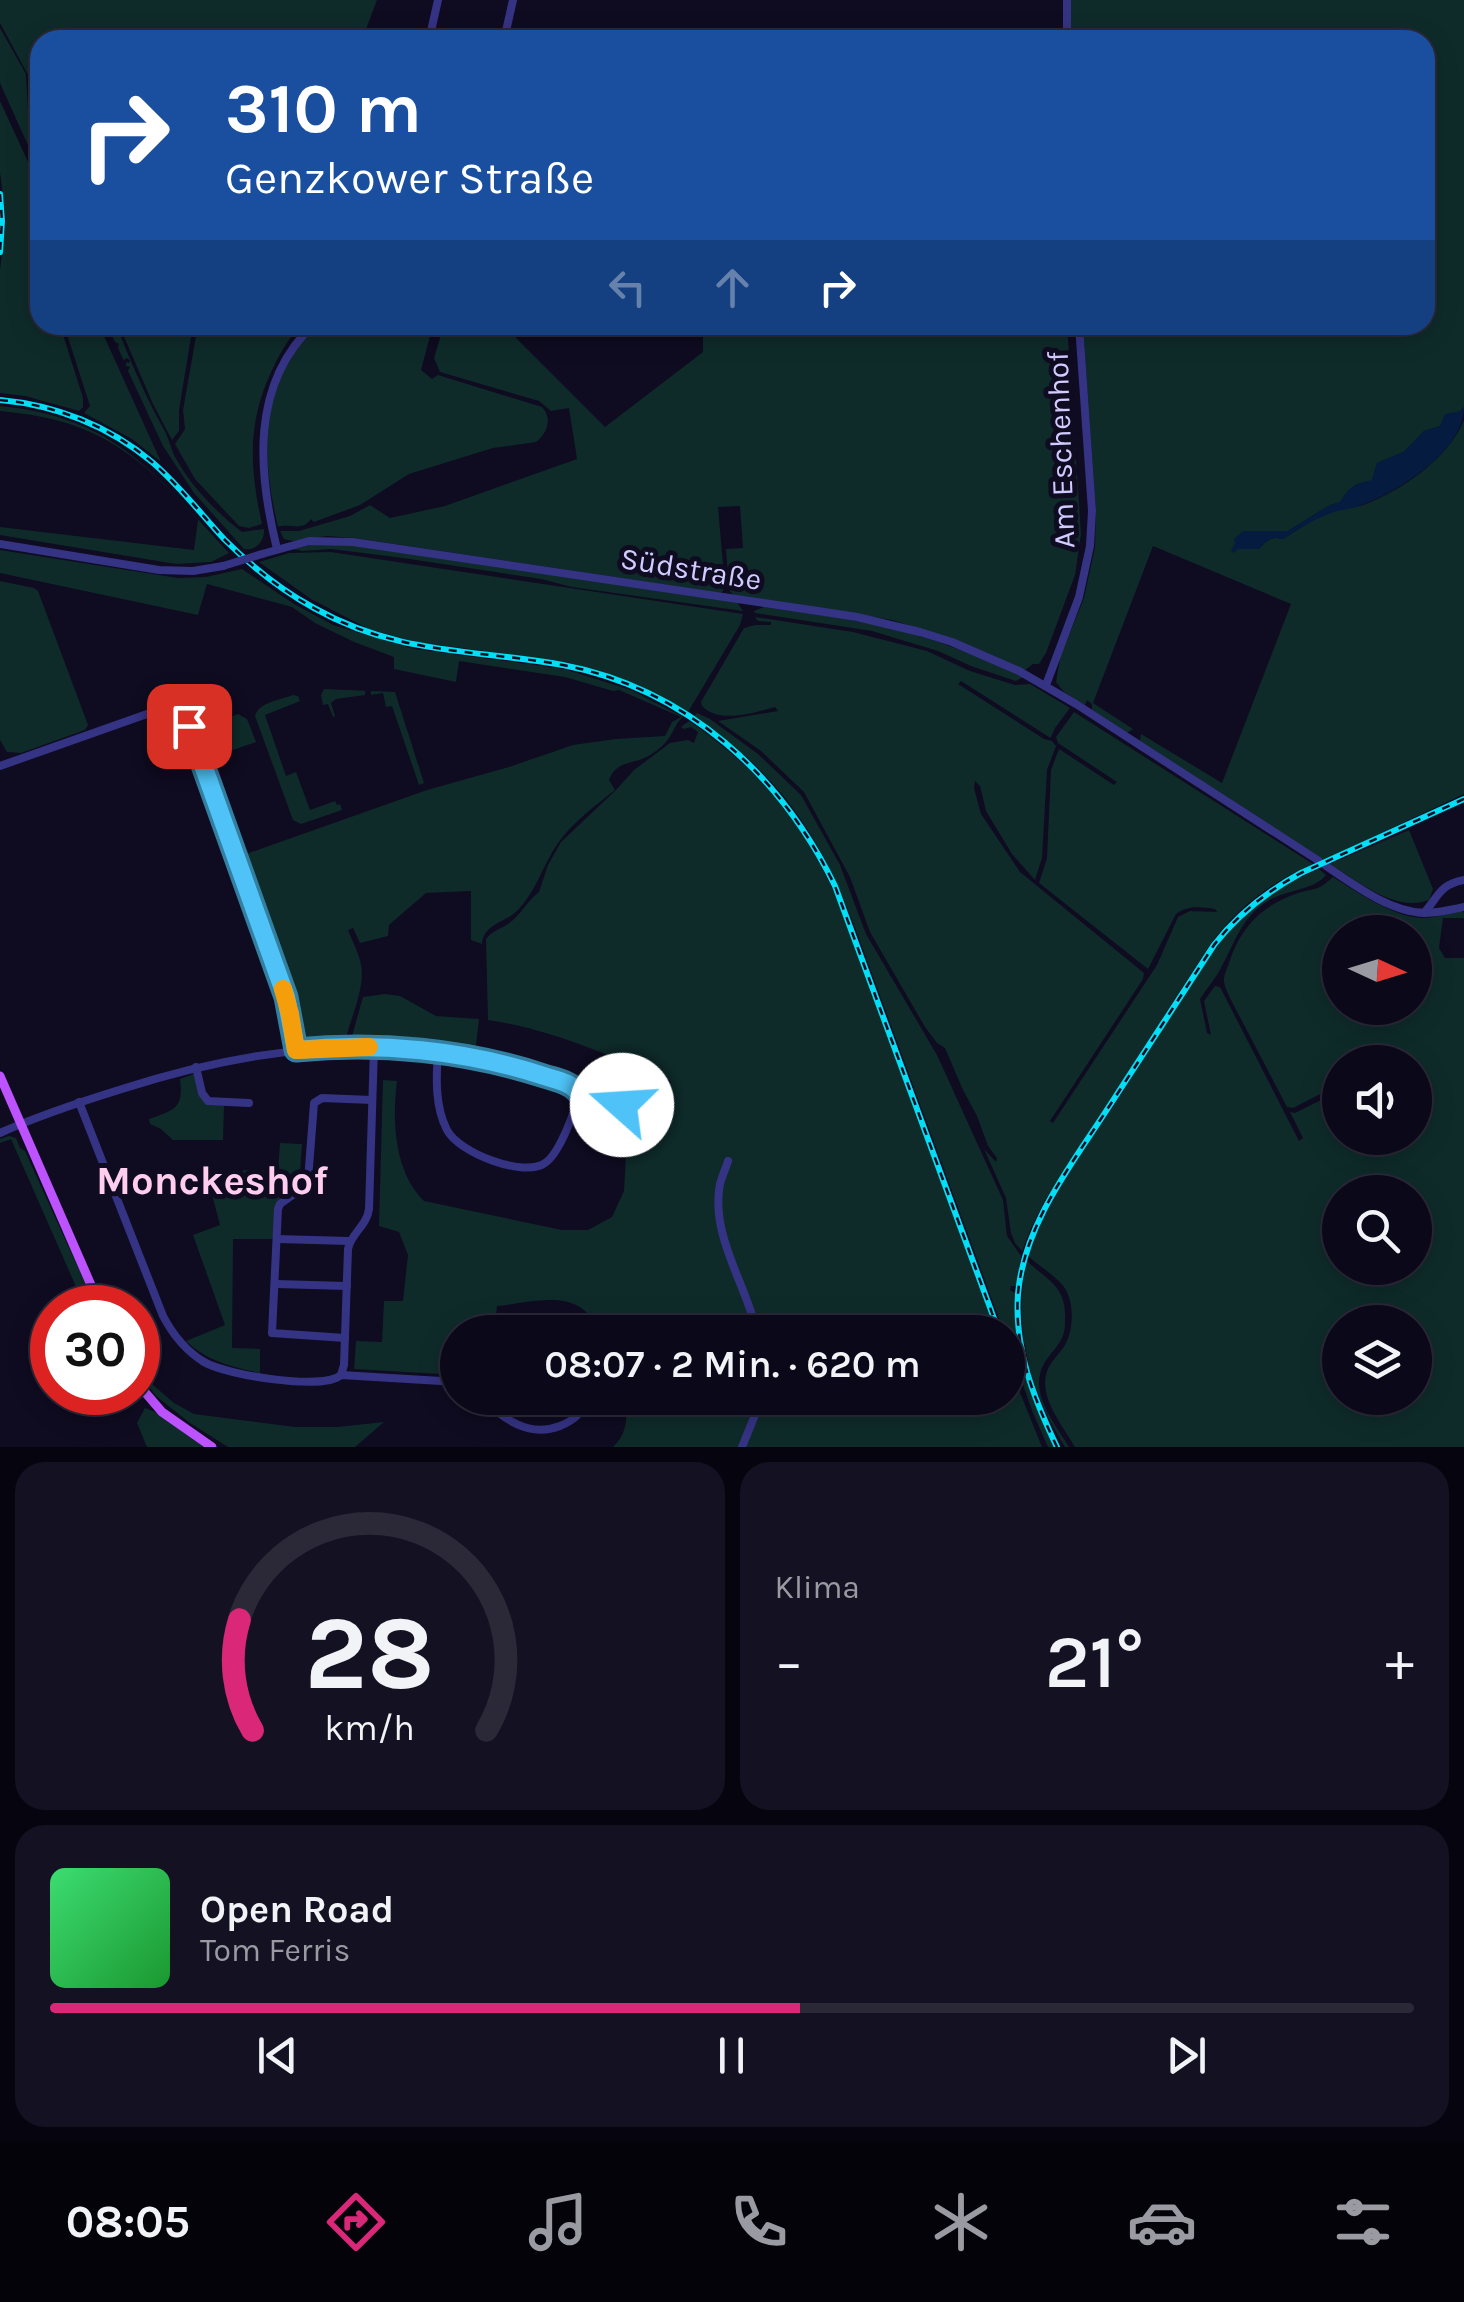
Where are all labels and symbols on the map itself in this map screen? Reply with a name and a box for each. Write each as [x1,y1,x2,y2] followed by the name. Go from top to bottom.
[1040,350,1082,549] street label: Am Eschenhof
[618,540,764,598] street label: Südstraße
[147,684,232,769] pin
[1322,915,1432,1025] north arrow
[570,1053,674,1157] position arrow
[96,1157,328,1204] district label: Monckeshof
[30,1285,160,1415] speed limit sign: 30

